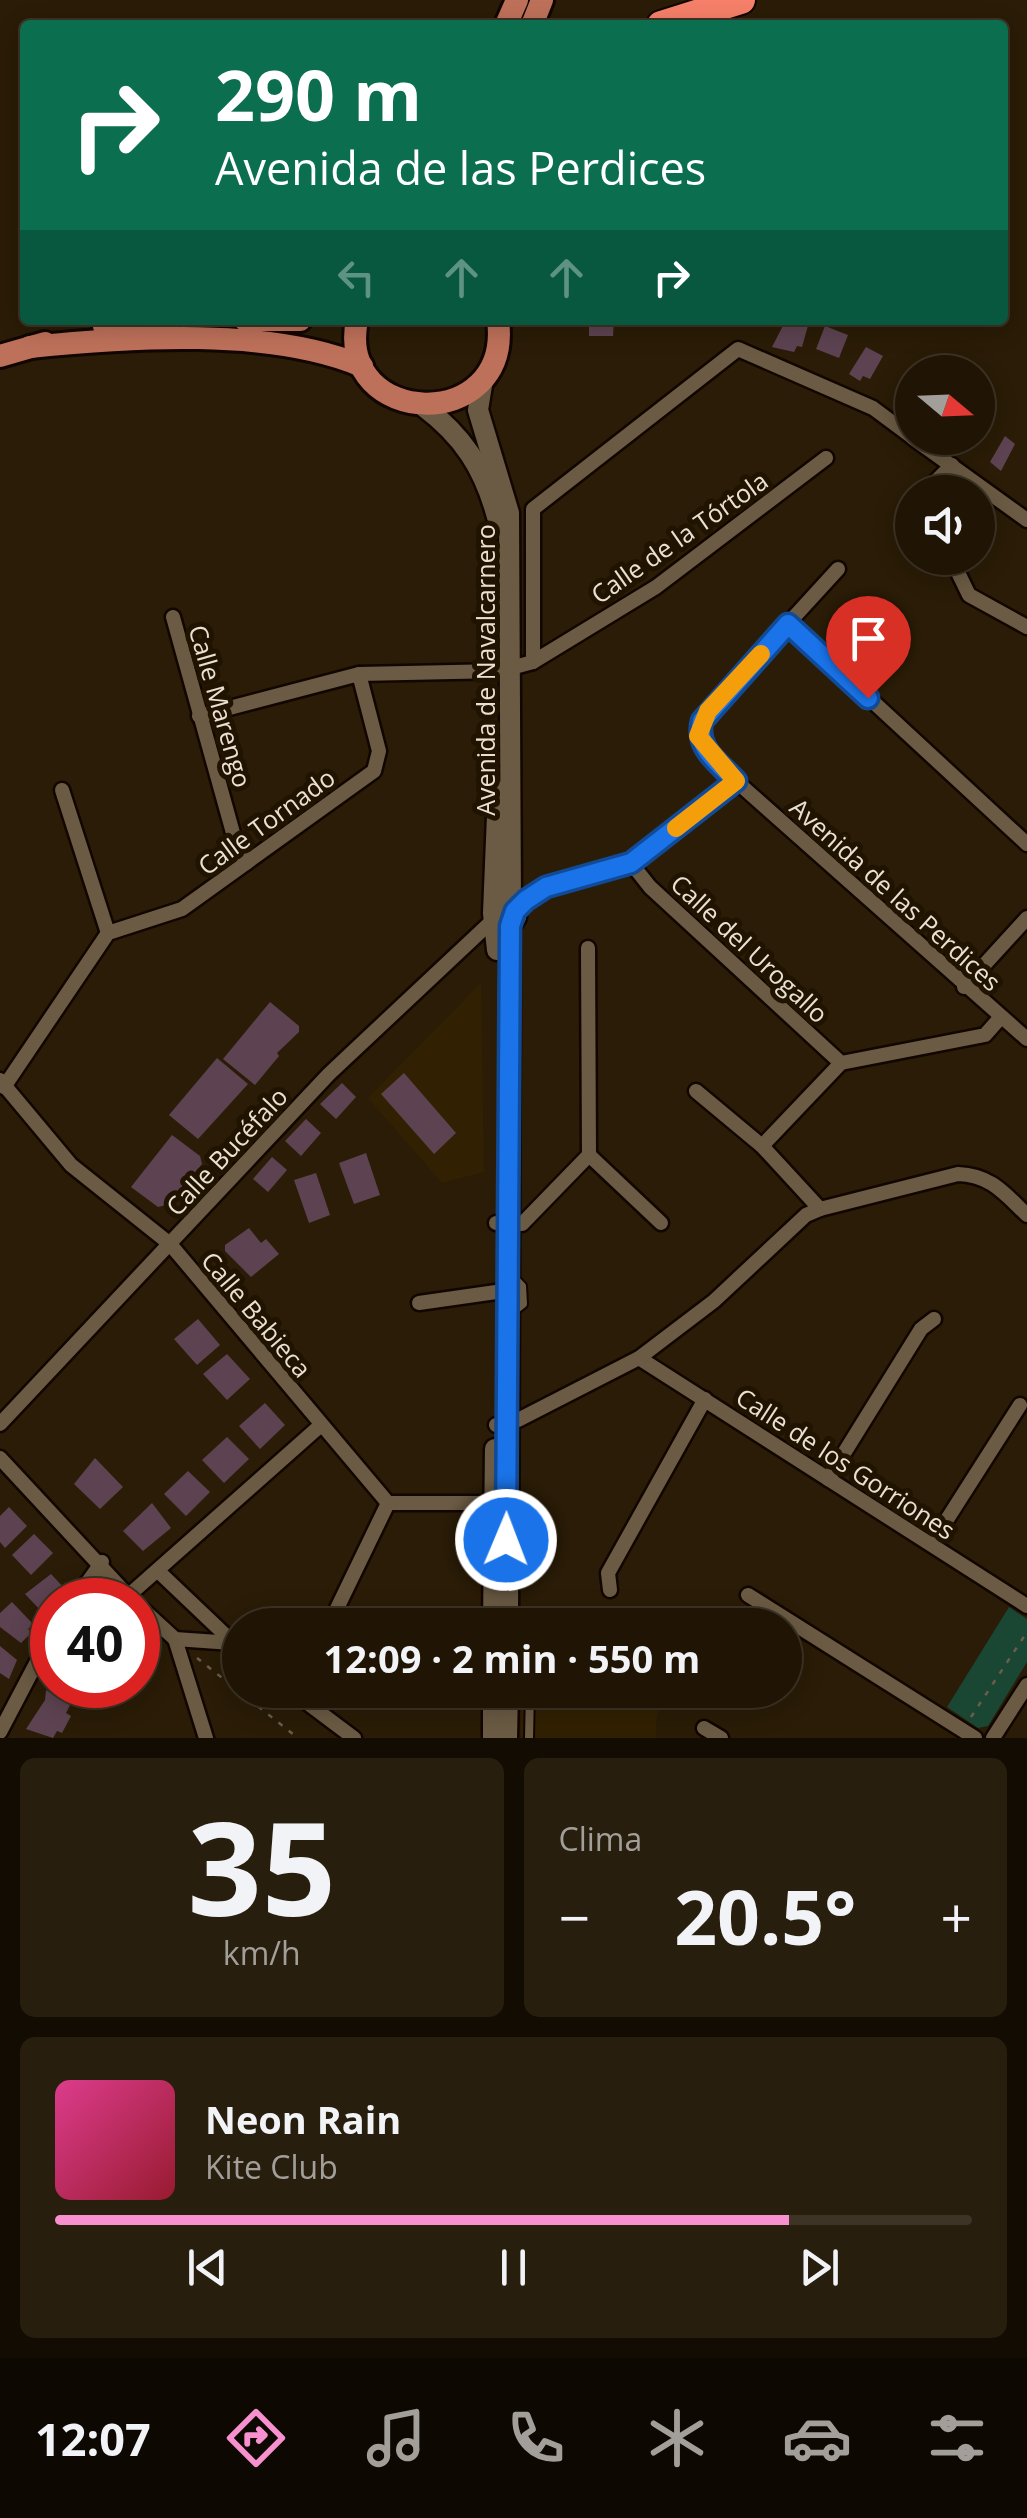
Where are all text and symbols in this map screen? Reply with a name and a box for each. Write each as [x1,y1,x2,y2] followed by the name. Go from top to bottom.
[215,46,422,142] text: 290 m
[50,60,180,190] icon: right
[215,137,706,198] text: Avenida de las Perdices
[329,250,384,305] icon: left
[434,250,489,305] icon: ahead
[539,250,594,305] icon: ahead
[644,250,699,305] icon: right
[895,355,995,455] north arrow
[895,355,995,575] map controls
[584,463,774,611] street label: Calle de la Tórtola
[895,475,995,575] button: sound
[468,524,502,816] street label: Avenida de Navalcarnero
[826,596,911,699] pin
[841,611,896,666] icon: arrive
[182,621,260,791] street label: Calle Marengo
[191,760,341,882] street label: Calle Tornado
[783,790,1009,998] street label: Avenida de las Perdices
[664,866,836,1030] street label: Calle del Urogallo
[158,1079,294,1223] street label: Calle Bucéfalo
[194,1244,320,1384] street label: Calle Babieca
[730,1379,962,1547] street label: Calle de los Gorriones
[454,1488,558,1592] position arrow
[30,1578,160,1708] speed limit sign: 40
[324,1632,700,1684] text: 12:09 · 2 min · 550 m
[187,1777,336,1954] text: 35
[559,1817,642,1860] text: Clima
[674,1865,856,1967] text: 20.5°
[559,1879,590,1954] text: −
[941,1879,972,1954] text: +
[223,1931,301,1974] text: km/h
[205,2093,401,2145] text: Neon Rain
[205,2145,338,2188] text: Kite Club
[180,2240,235,2295] icon: previous
[486,2240,541,2295] icon: pause
[792,2240,847,2295] icon: next
[221,2403,291,2473] icon: directions
[361,2403,431,2473] icon: music
[501,2403,571,2473] icon: phone
[642,2403,712,2473] icon: climate
[782,2403,852,2473] icon: car
[922,2403,992,2473] icon: filters
[35,2408,151,2469] text: 12:07

